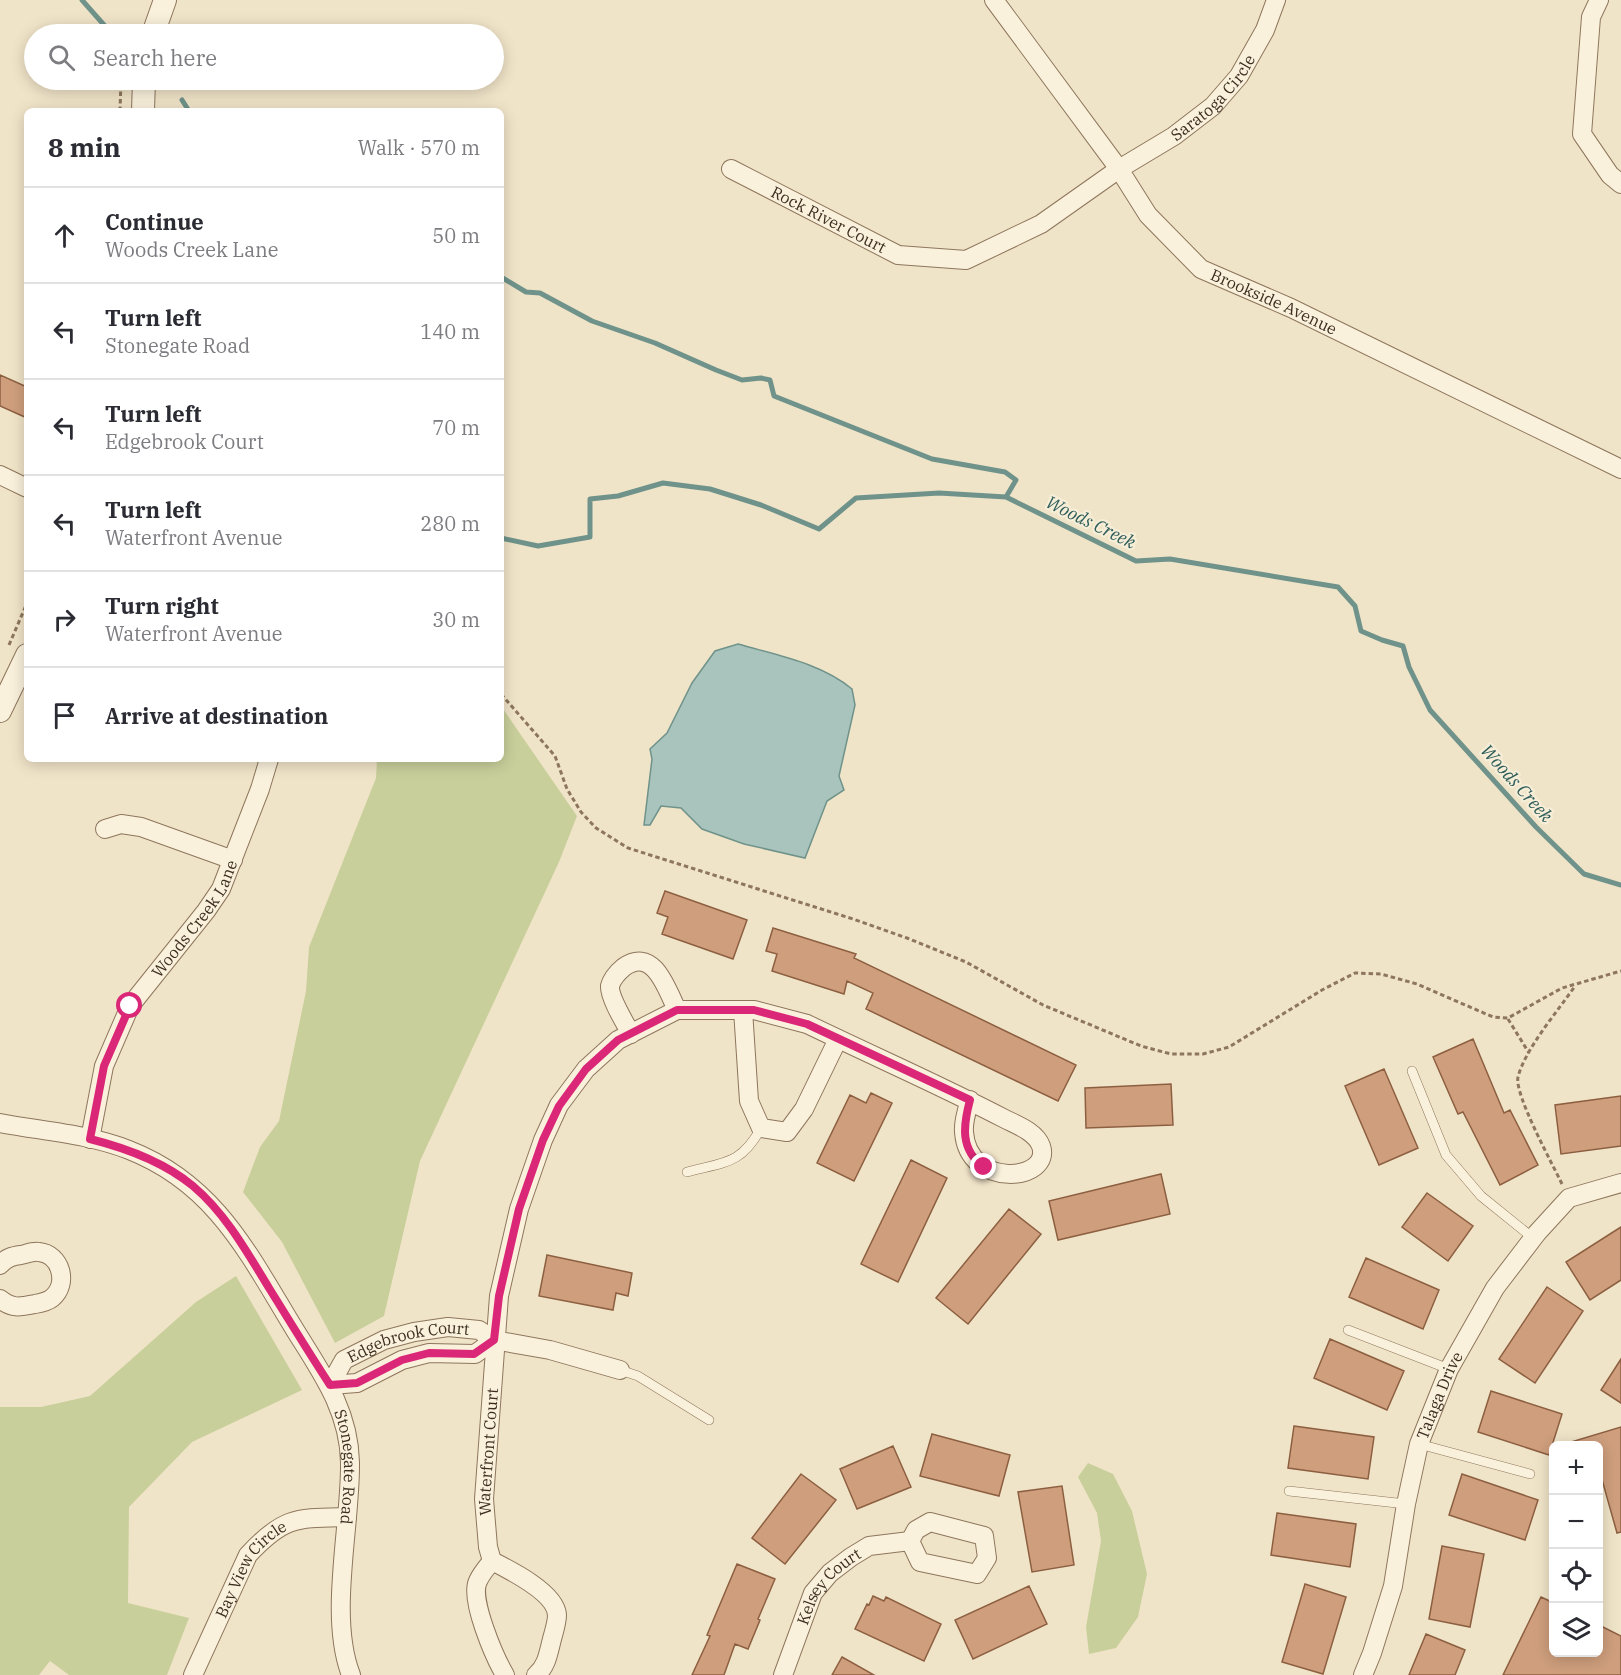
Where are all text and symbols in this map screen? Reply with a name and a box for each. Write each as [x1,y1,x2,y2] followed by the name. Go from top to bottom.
[24,24,504,90] search box
[45,41,78,74] icon: search
[93,43,217,72] text: Search here
[1167,51,1259,145] street label: Saratoga Circle
[48,130,121,164] text: 8 min
[358,134,480,161] text: Walk · 570 m
[768,181,890,257] street label: Rock River Court
[105,207,204,236] text: Continue
[48,219,81,252] icon: ahead
[432,222,480,249] text: 50 m
[105,236,279,263] text: Woods Creek Lane
[1208,264,1340,339] street label: Brookside Avenue
[105,303,201,332] text: Turn left
[48,315,81,348] icon: left
[420,318,480,345] text: 140 m
[105,332,250,359] text: Stonegate Road
[105,399,201,428] text: Turn left
[48,411,81,444] icon: left
[432,414,480,441] text: 70 m
[105,428,264,455] text: Edgebrook Court
[1042,490,1140,554] water label: Woods Creek
[105,495,201,524] text: Turn left
[48,507,81,540] icon: left
[420,510,480,537] text: 280 m
[105,524,283,551] text: Waterfront Avenue
[105,591,219,620] text: Turn right
[48,603,81,636] icon: right
[432,606,480,633] text: 30 m
[105,620,283,647] text: Waterfront Avenue
[48,699,81,732] icon: arrive
[105,701,328,730] text: Arrive at destination
[1476,739,1558,827] water label: Woods Creek
[147,857,241,981] street label: Woods Creek Lane
[116,992,142,1018] route start
[970,1153,996,1179] route end
[344,1317,471,1367] street label: Edgebrook Court
[1412,1348,1467,1442] street label: Talaga Drive
[474,1387,502,1516] street label: Waterfront Court
[330,1406,360,1526] street label: Stonegate Road
[1549,1441,1603,1657] map controls
[1549,1441,1603,1495] button: +
[1549,1495,1603,1549] button: −
[211,1516,290,1621] street label: Bay View Circle
[792,1543,865,1627] street label: Kelsey Court
[1549,1549,1603,1603] button: locate
[1549,1603,1603,1657] button: layers

